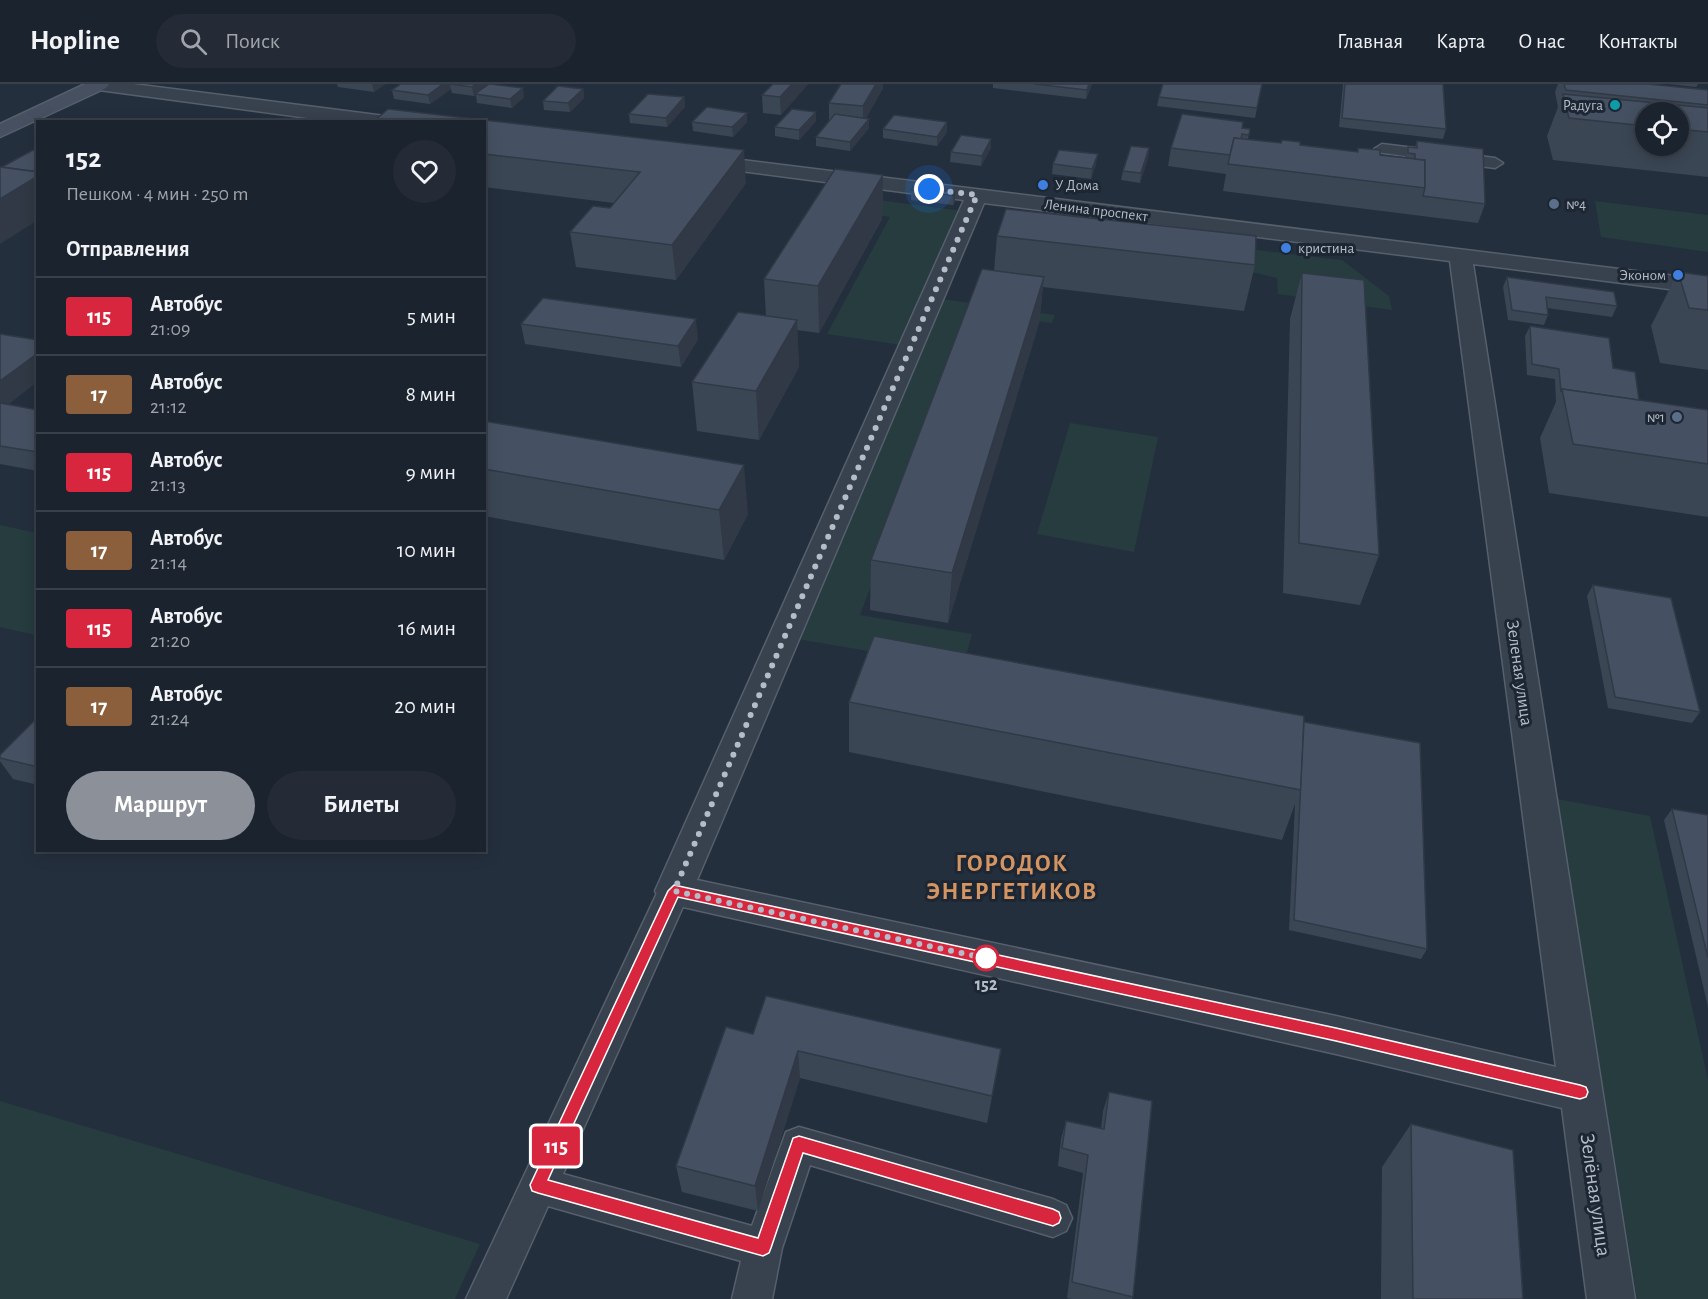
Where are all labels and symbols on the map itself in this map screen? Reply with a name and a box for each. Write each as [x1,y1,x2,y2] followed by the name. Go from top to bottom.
[1563,98,1603,113] place label: Радуга
[1608,98,1622,112] marker: Радуга
[914,174,944,204] your location
[1036,178,1050,192] marker: У Дома
[1055,178,1099,193] place label: У Дома
[1043,197,1149,224] street label: Ленина проспект
[1547,197,1561,211] marker: №4
[1566,197,1586,212] place label: №4
[1279,241,1293,255] marker: кристина
[1298,241,1355,256] place label: кристина
[1619,268,1666,283] place label: Эконом
[1671,268,1685,282] marker: Эконом
[1647,410,1665,425] place label: №1
[1670,410,1684,424] marker: №1
[1503,619,1535,727] street label: Зеленая улица
[926,852,1098,904] district label: ГОРОДОК ЭНЕРГЕТИКОВ
[973,945,999,971] marker: 152
[975,976,998,994] place label: 152
[522,1126,590,1166] line badge: 115
[1576,1132,1615,1258] street label: Зелёная улица

